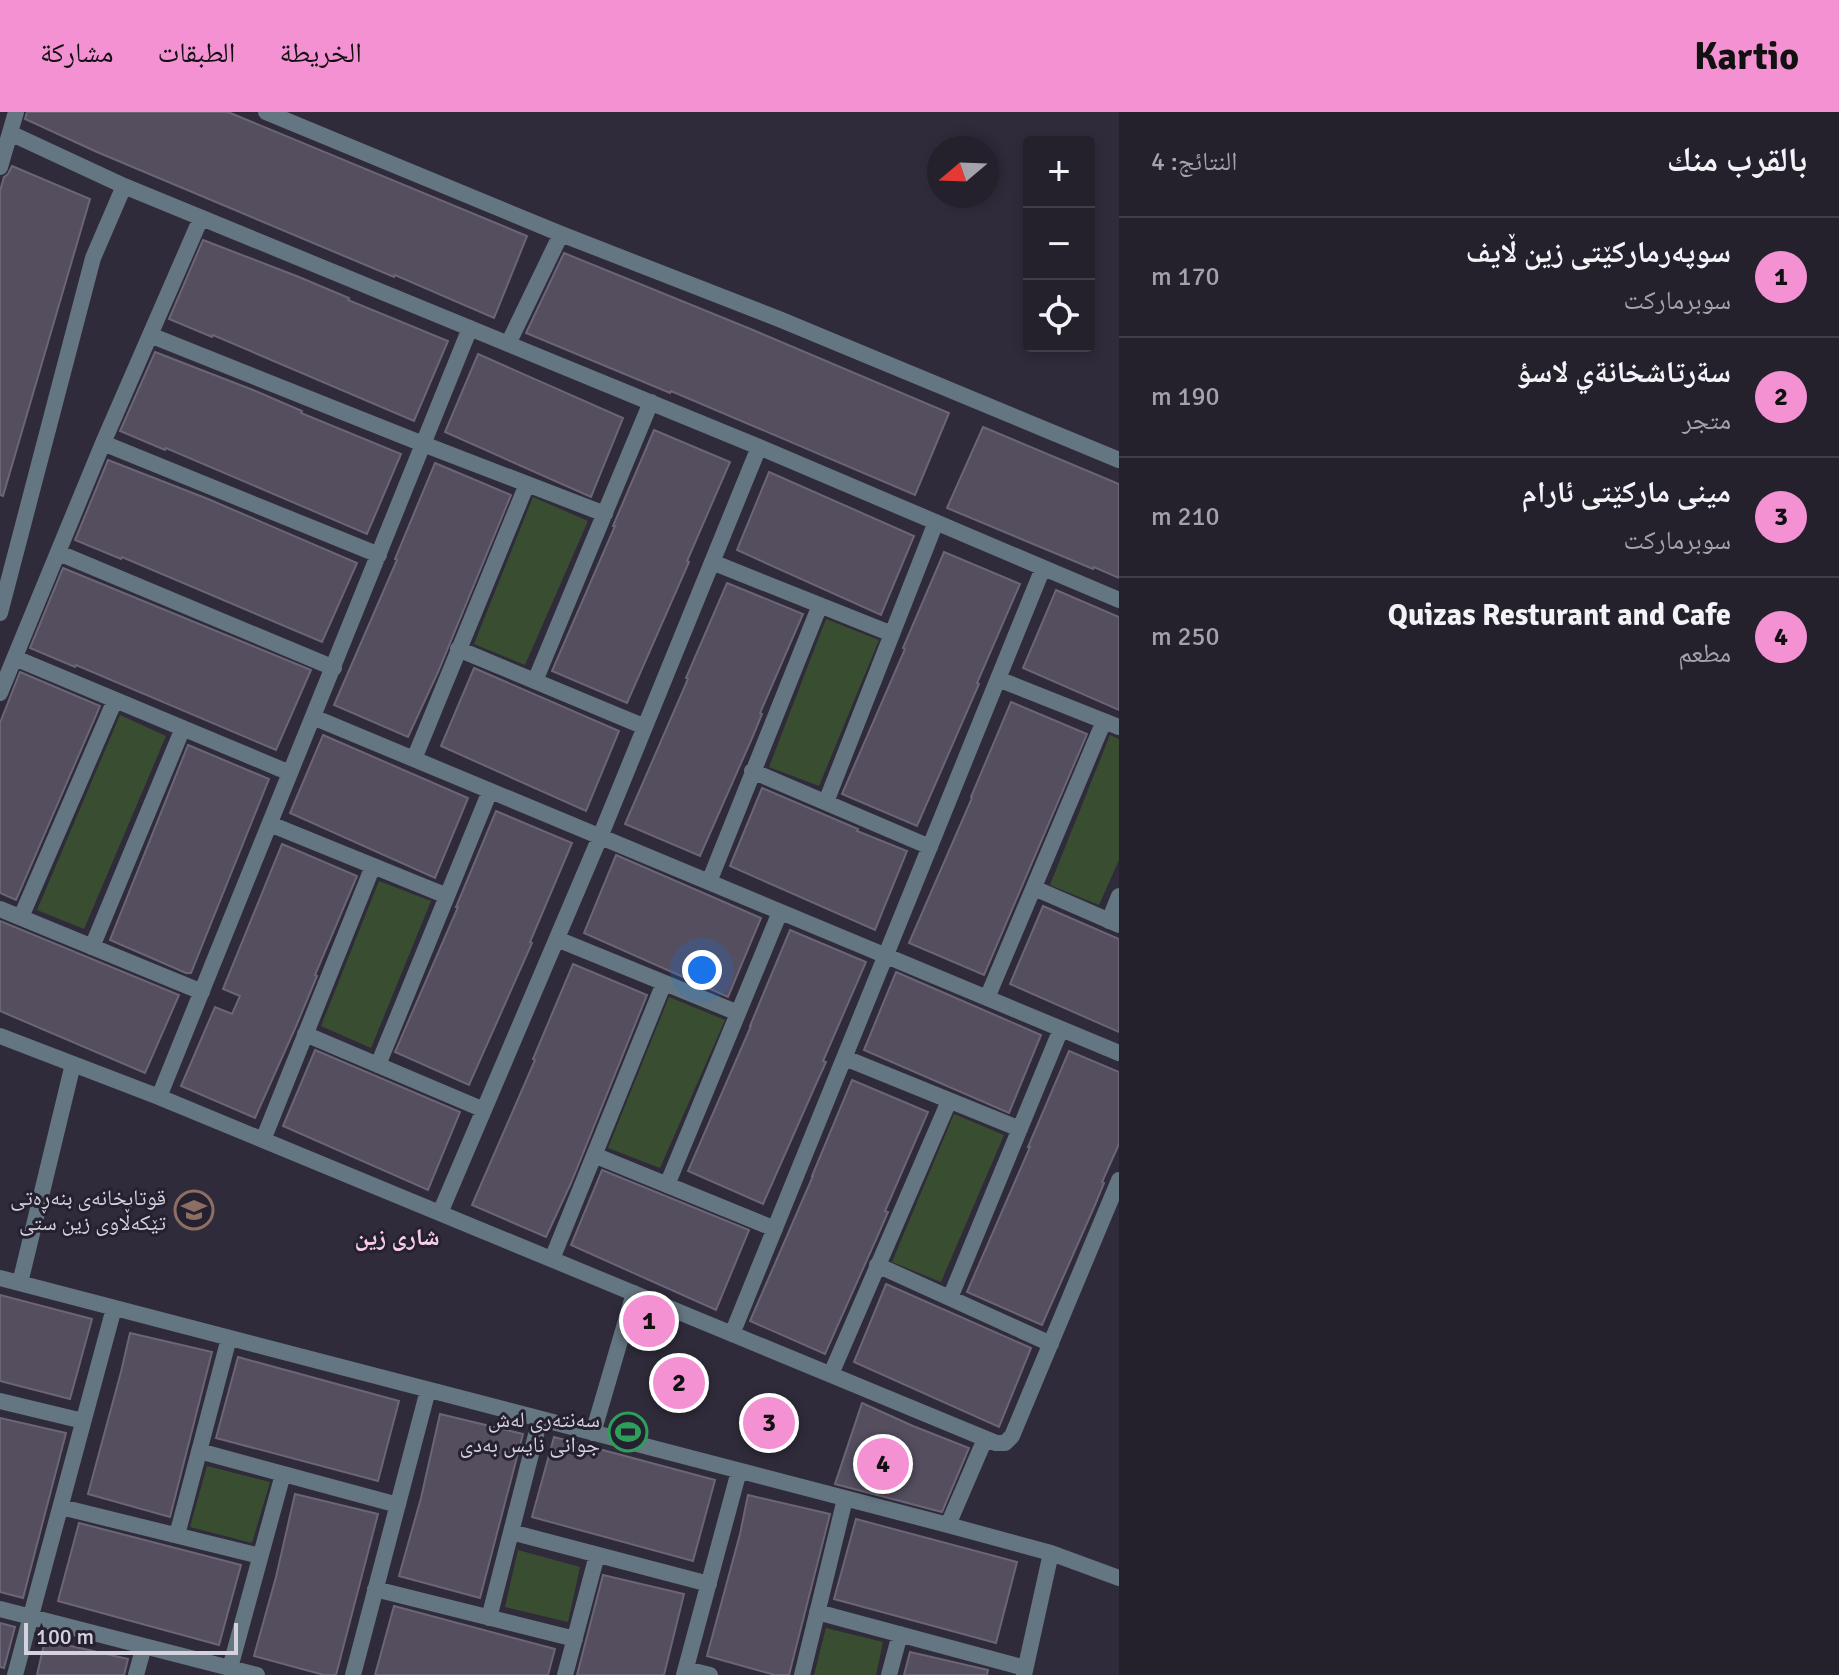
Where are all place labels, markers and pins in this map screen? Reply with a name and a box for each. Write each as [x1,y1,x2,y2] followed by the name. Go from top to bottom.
[10,1184,167,1236] place label: قوتابخانەی بنەڕەتی تێکەڵاوی زین ستی
[173,1189,215,1231] school or university icon: قوتابخانەی بنەڕەتی تێکەڵاوی زین ستی
[623,1291,675,1351] pin: 1
[653,1353,705,1413] pin: 2
[743,1393,795,1453] pin: 3
[459,1406,600,1458] place label: سەنتەری لەش جوانی نایس بەدی
[607,1411,649,1453] sports icon: سەنتەری لەش جوانی نایس بەدی
[857,1434,909,1494] pin: 4

